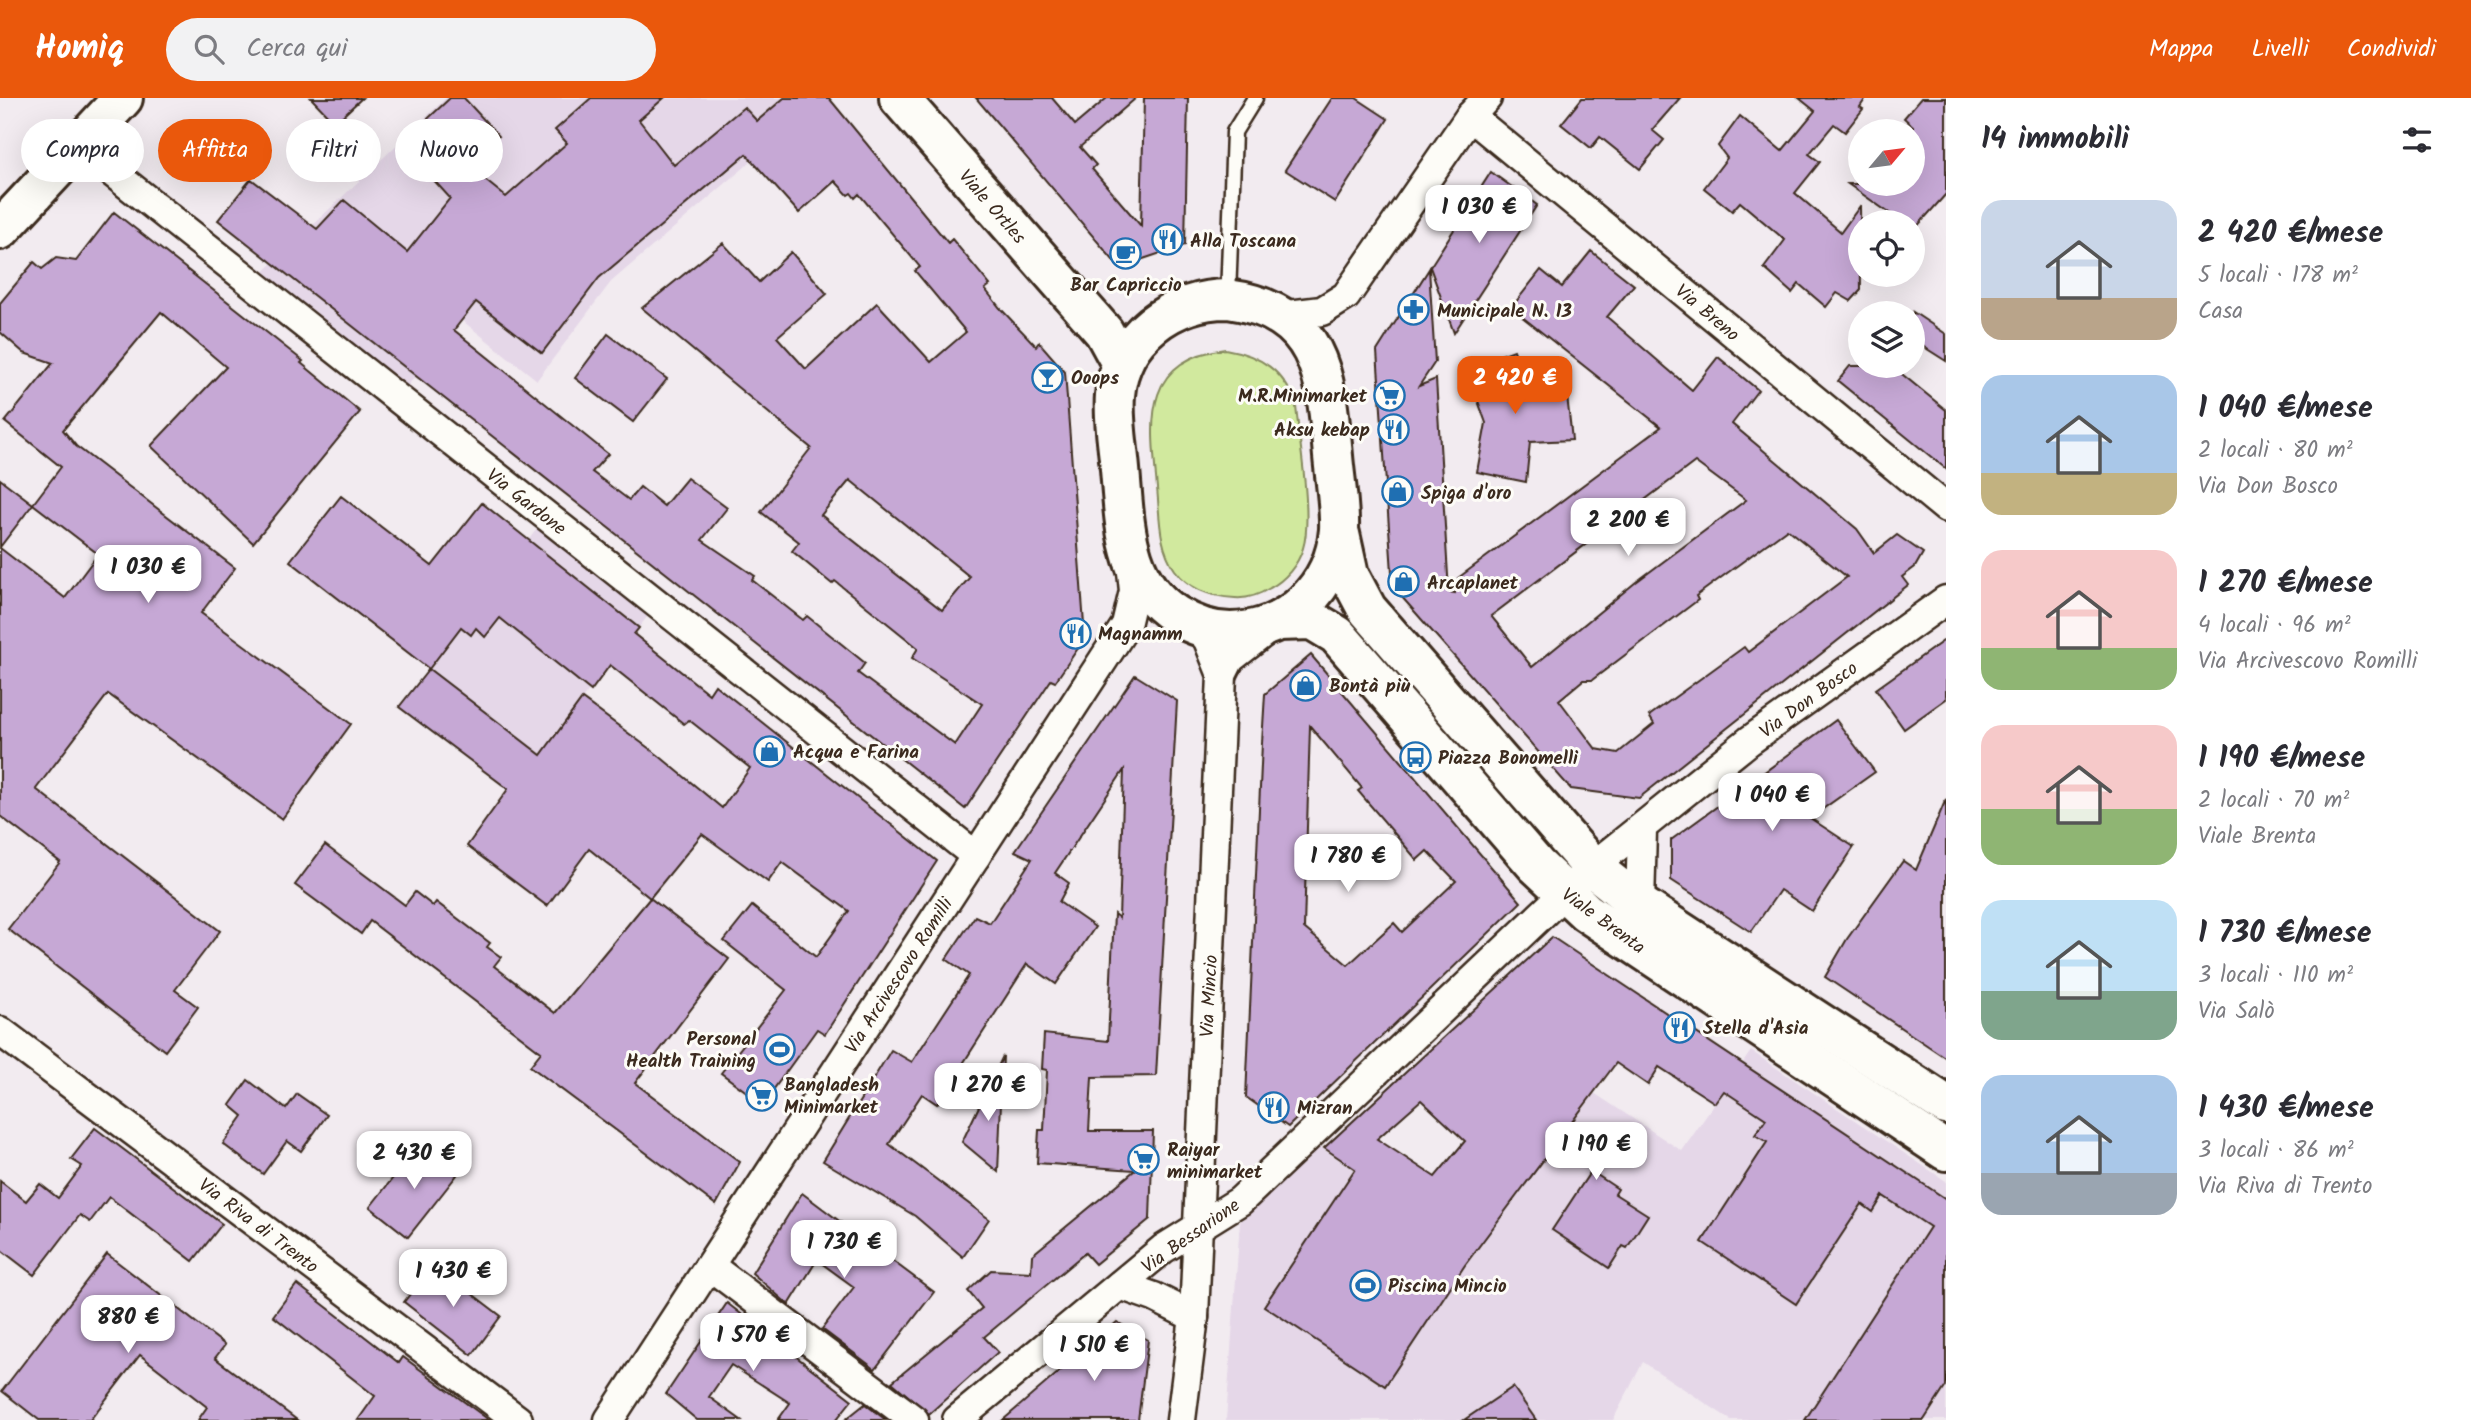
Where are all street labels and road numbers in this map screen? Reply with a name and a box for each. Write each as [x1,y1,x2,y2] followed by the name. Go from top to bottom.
[950,163,1033,251] street label: Viale Ortles
[1668,277,1746,350] street label: Via Breno
[479,462,573,544] street label: Via Gardone
[1754,654,1865,747] street label: Via Don Bosco
[1554,881,1651,962] street label: Viale Brenta
[838,891,962,1060] street label: Via Arcivescovo Romilli
[1193,954,1227,1038] street label: Via Mincio
[191,1171,324,1282] street label: Via Riva di Trento
[1135,1191,1247,1282] street label: Via Bessarione

